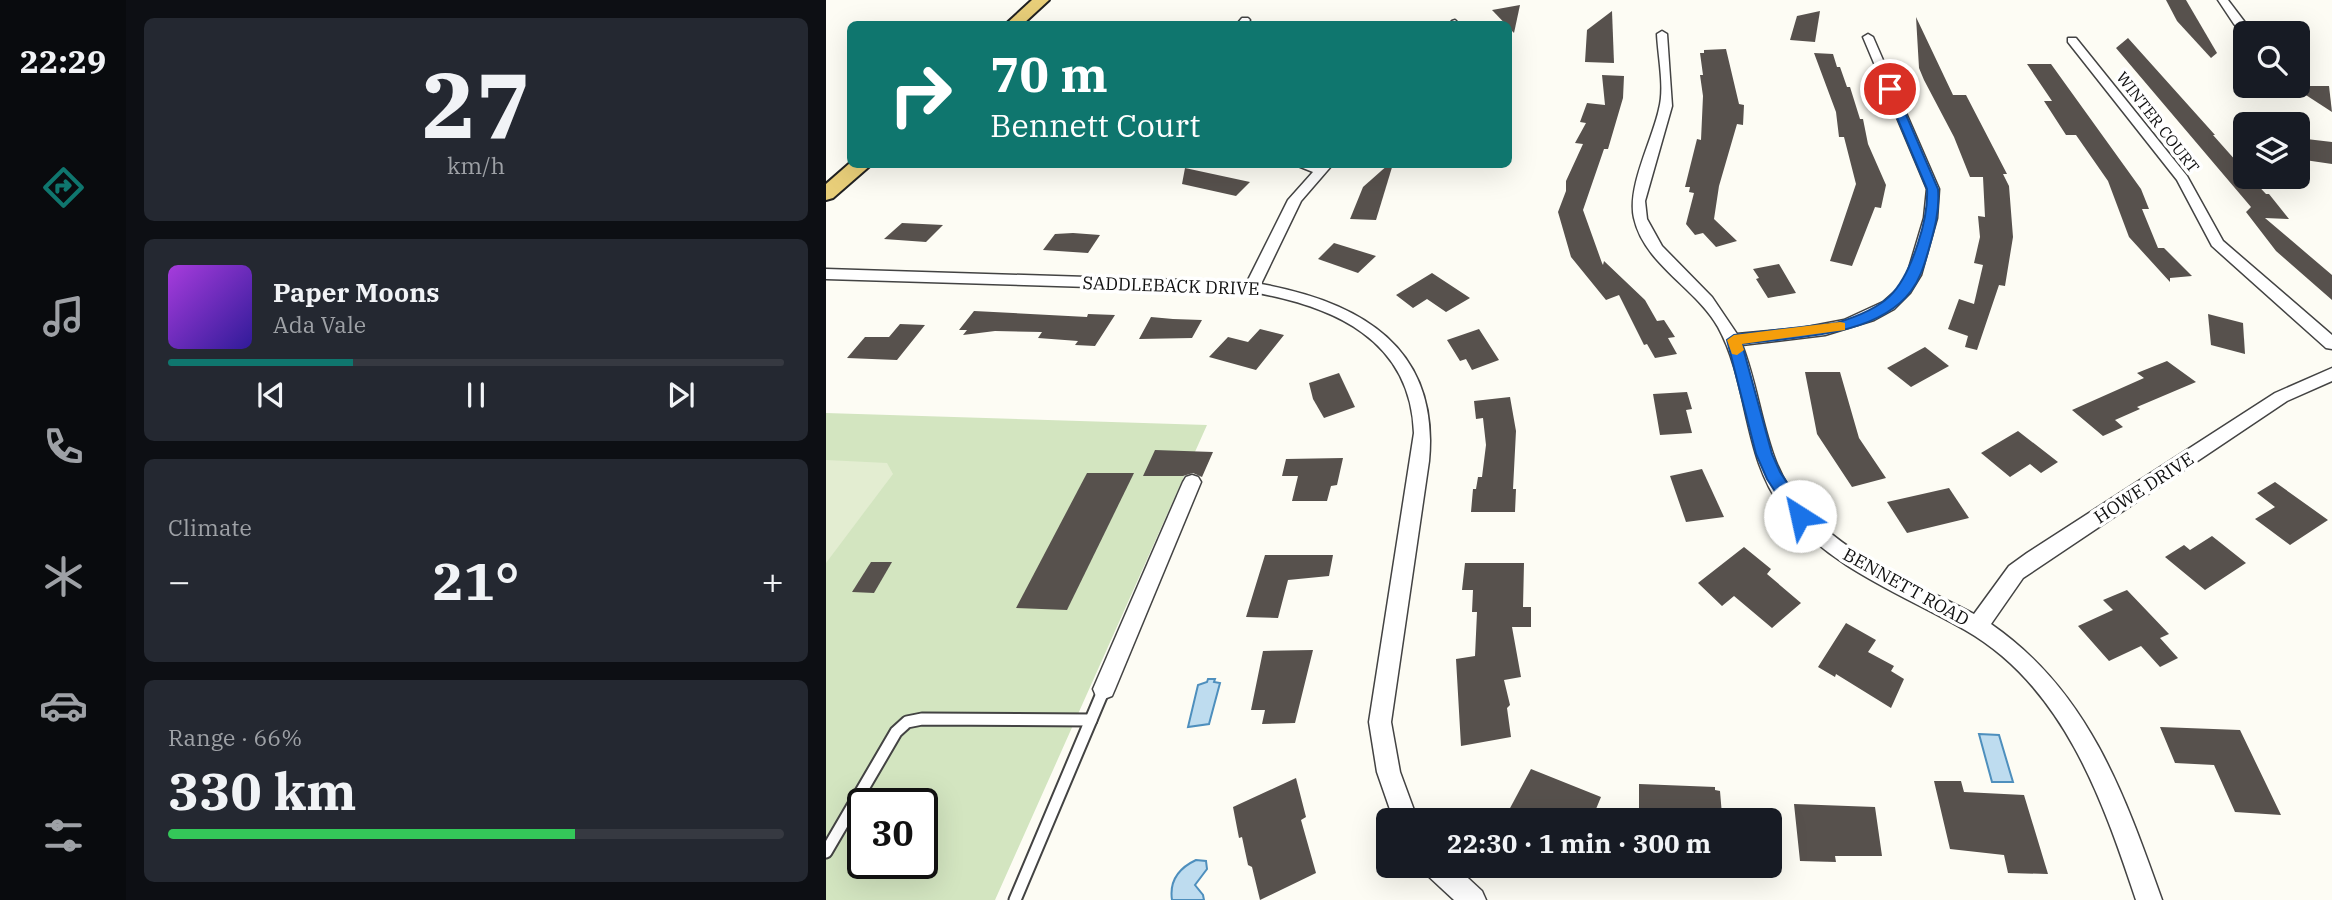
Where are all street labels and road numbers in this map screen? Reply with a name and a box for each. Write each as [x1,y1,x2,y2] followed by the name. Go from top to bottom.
[2112,67,2204,177] street label: WINTER COURT
[1082,271,1260,300] street label: SADDLEBACK DRIVE
[2089,447,2198,528] street label: HOWE DRIVE
[1839,542,1973,631] street label: BENNETT ROAD

